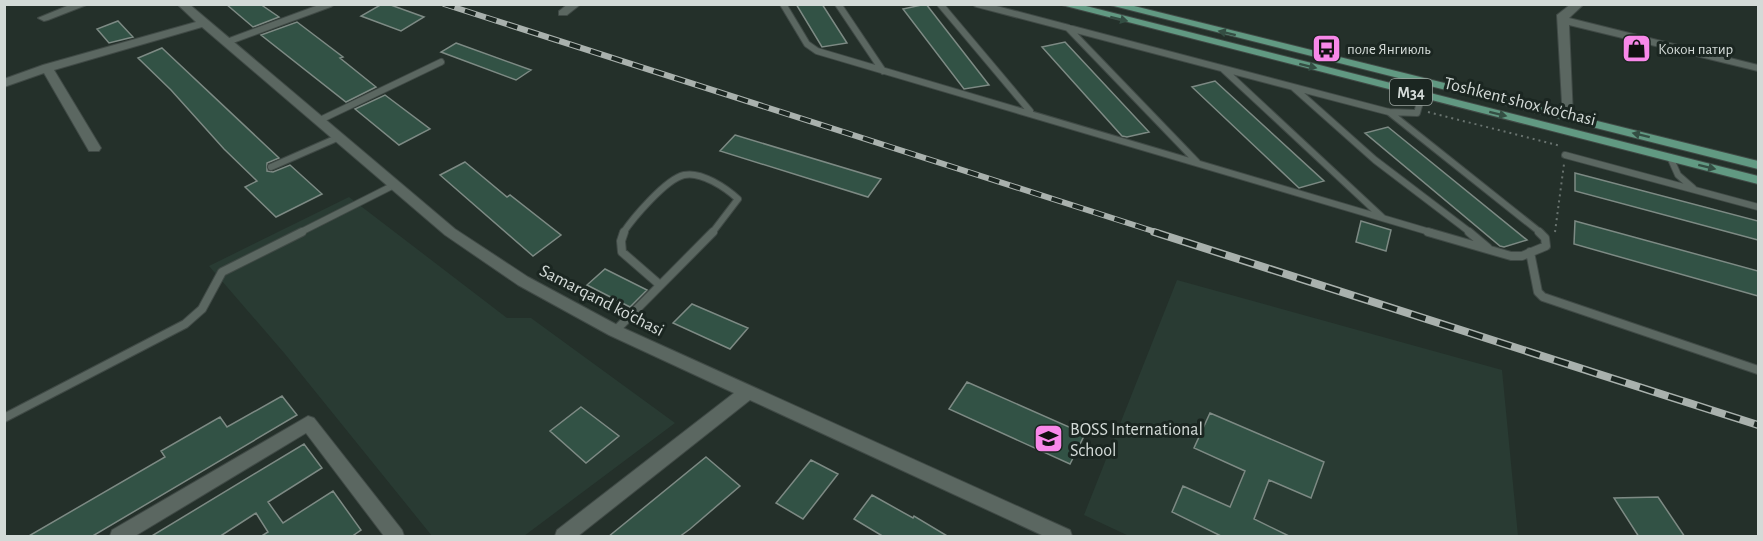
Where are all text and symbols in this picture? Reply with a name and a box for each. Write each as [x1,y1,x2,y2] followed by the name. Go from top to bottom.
[1110,14,1129,24] one-way arrow
[1218,28,1236,38] one-way arrow
[1310,33,1342,65] bus stop icon: поле Янгиюль
[1621,33,1653,65] shop icon: Кокон патир
[1347,42,1431,57] place label: поле Янгиюль
[1658,42,1734,57] place label: Кокон патир
[1299,62,1318,72] one-way arrow
[1442,74,1598,130] street label: Toshkent shox ko'chasi
[1390,79,1432,105] road number: M34
[1489,110,1507,119] one-way arrow
[1631,130,1650,140] one-way arrow
[1698,162,1716,172] one-way arrow
[536,262,667,340] street label: Samarqand ko'chasi
[1070,421,1203,460] place label: BOSS International School
[1033,423,1065,455] school or university icon: BOSS International School

